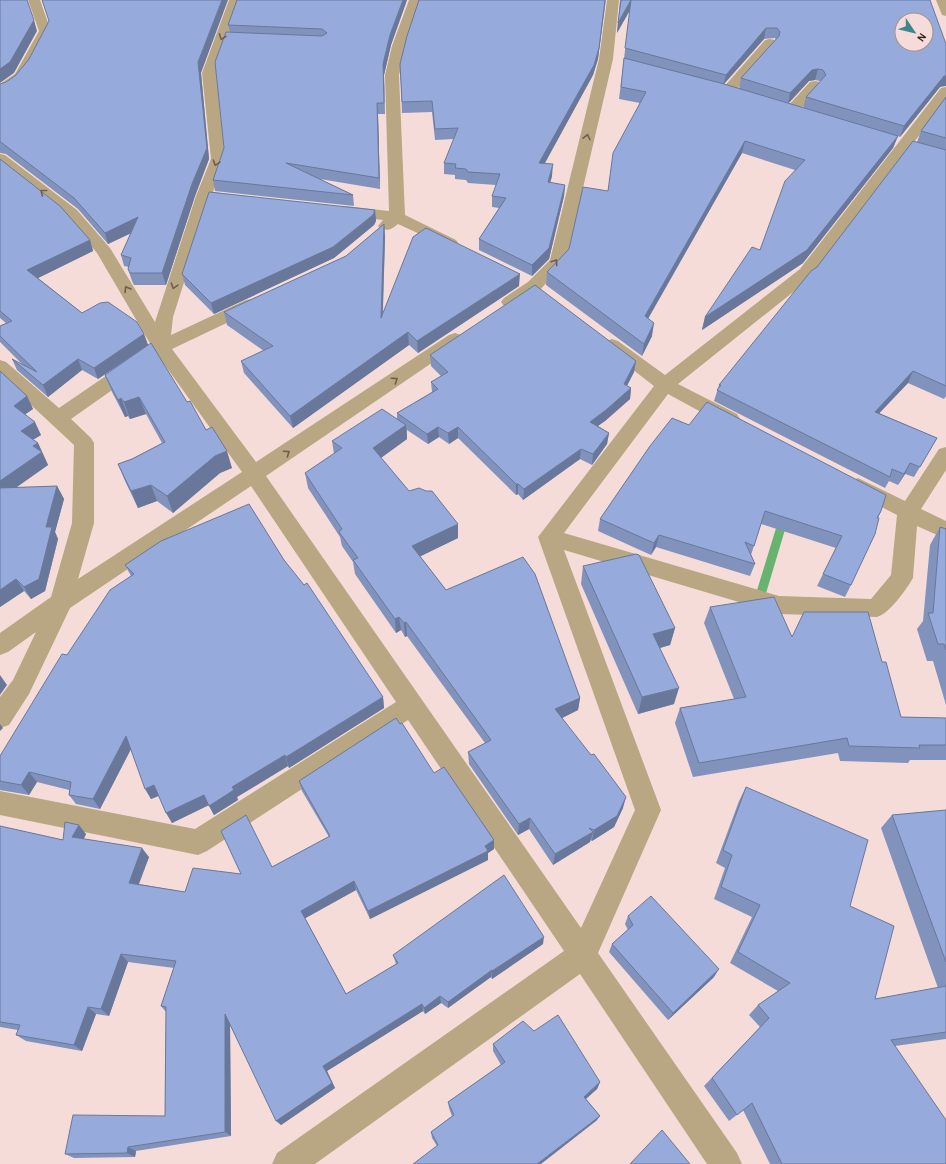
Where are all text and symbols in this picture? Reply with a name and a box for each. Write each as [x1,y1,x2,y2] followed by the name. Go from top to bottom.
[894,12,934,52] north arrow
[915,31,928,44] text: N
[218,33,226,40] one-way arrow
[582,134,591,141] one-way arrow
[212,160,221,167] one-way arrow
[40,189,47,196] one-way arrow
[550,260,557,267] one-way arrow
[171,283,179,290] one-way arrow
[124,286,131,293] one-way arrow
[390,378,397,385] one-way arrow
[283,450,290,457] one-way arrow

